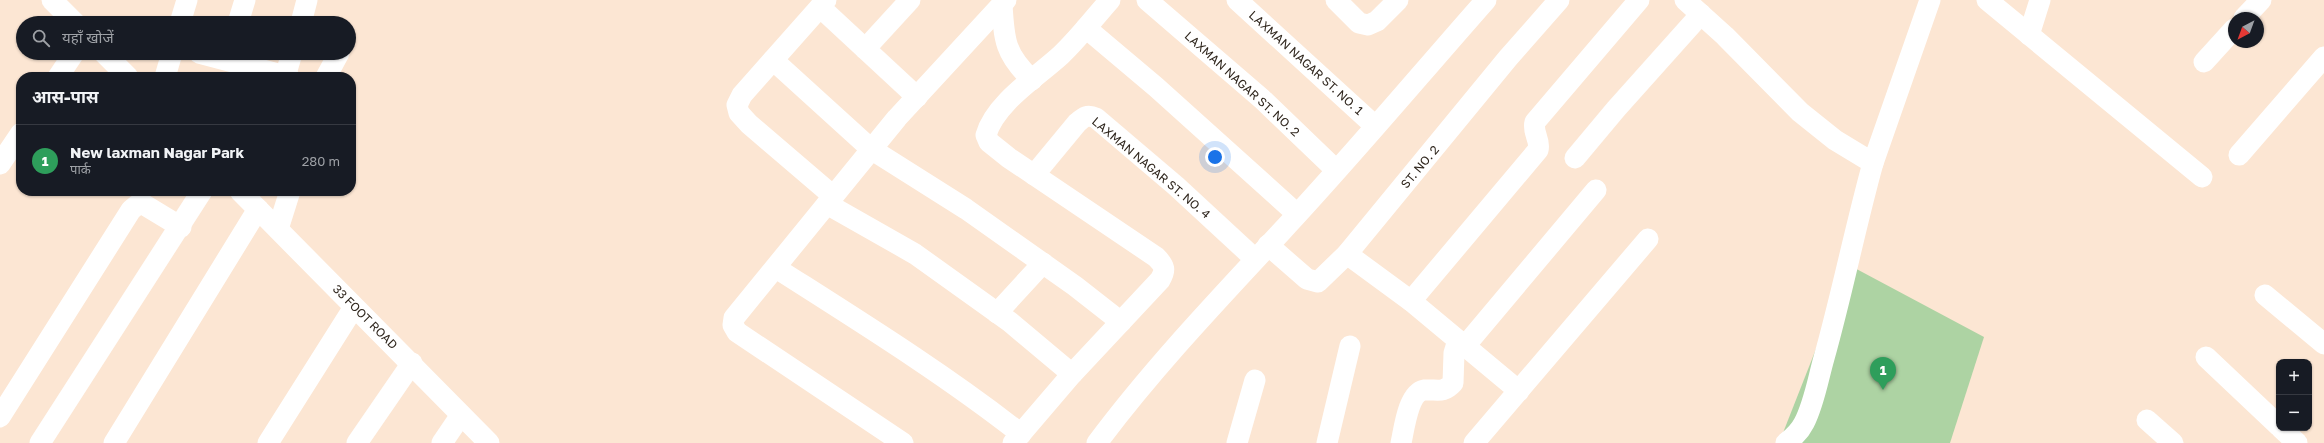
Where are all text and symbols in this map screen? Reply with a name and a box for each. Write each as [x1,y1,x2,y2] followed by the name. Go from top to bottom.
[1246,7,1367,118] street label: LAXMAN NAGAR ST. NO. 1
[2228,12,2264,48] north arrow
[16,16,356,60] search box
[30,27,52,49] icon: search
[62,28,114,46] text: यहाँ खोजें
[1182,28,1303,139] street label: LAXMAN NAGAR ST. NO. 2
[32,86,99,107] text: आस-पास
[1089,114,1214,222] street label: LAXMAN NAGAR ST. NO. 4
[1397,142,1442,191] street label: ST. NO. 2
[70,143,244,161] text: New laxman Nagar Park
[1205,147,1225,167] your location
[42,153,48,169] text: 1
[302,153,340,169] text: 280 m
[70,161,91,177] text: पार्क
[330,281,401,352] street label: 33 FOOT ROAD
[1870,357,1896,390] pin: 1
[2276,359,2312,431] map controls
[2276,359,2312,395] button: +
[2276,395,2312,431] button: −

